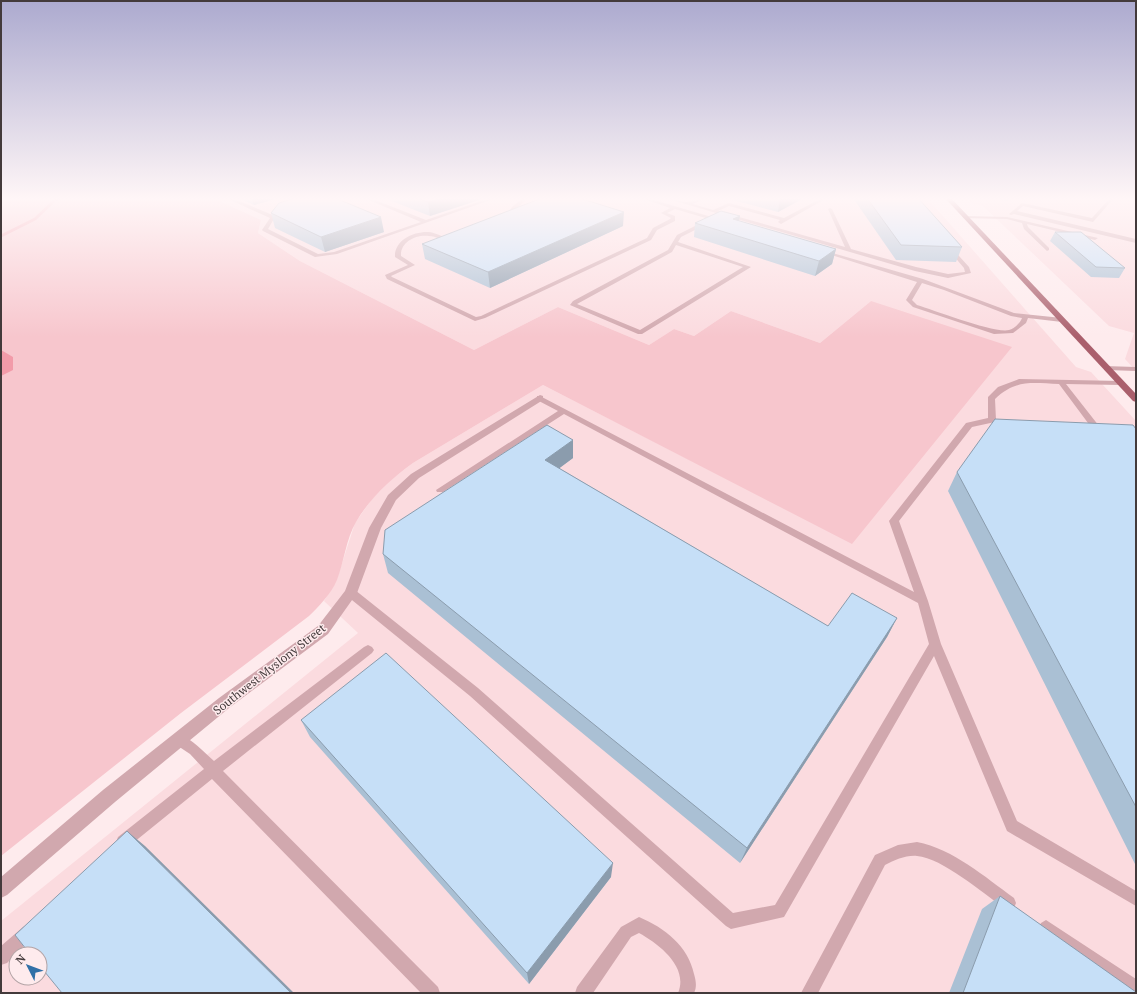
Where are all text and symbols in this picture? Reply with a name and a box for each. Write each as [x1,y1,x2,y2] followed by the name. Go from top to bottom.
[210,620,329,718] street label: Southwest Myslony Street
[8,946,48,986] north arrow
[13,951,29,967] text: N

